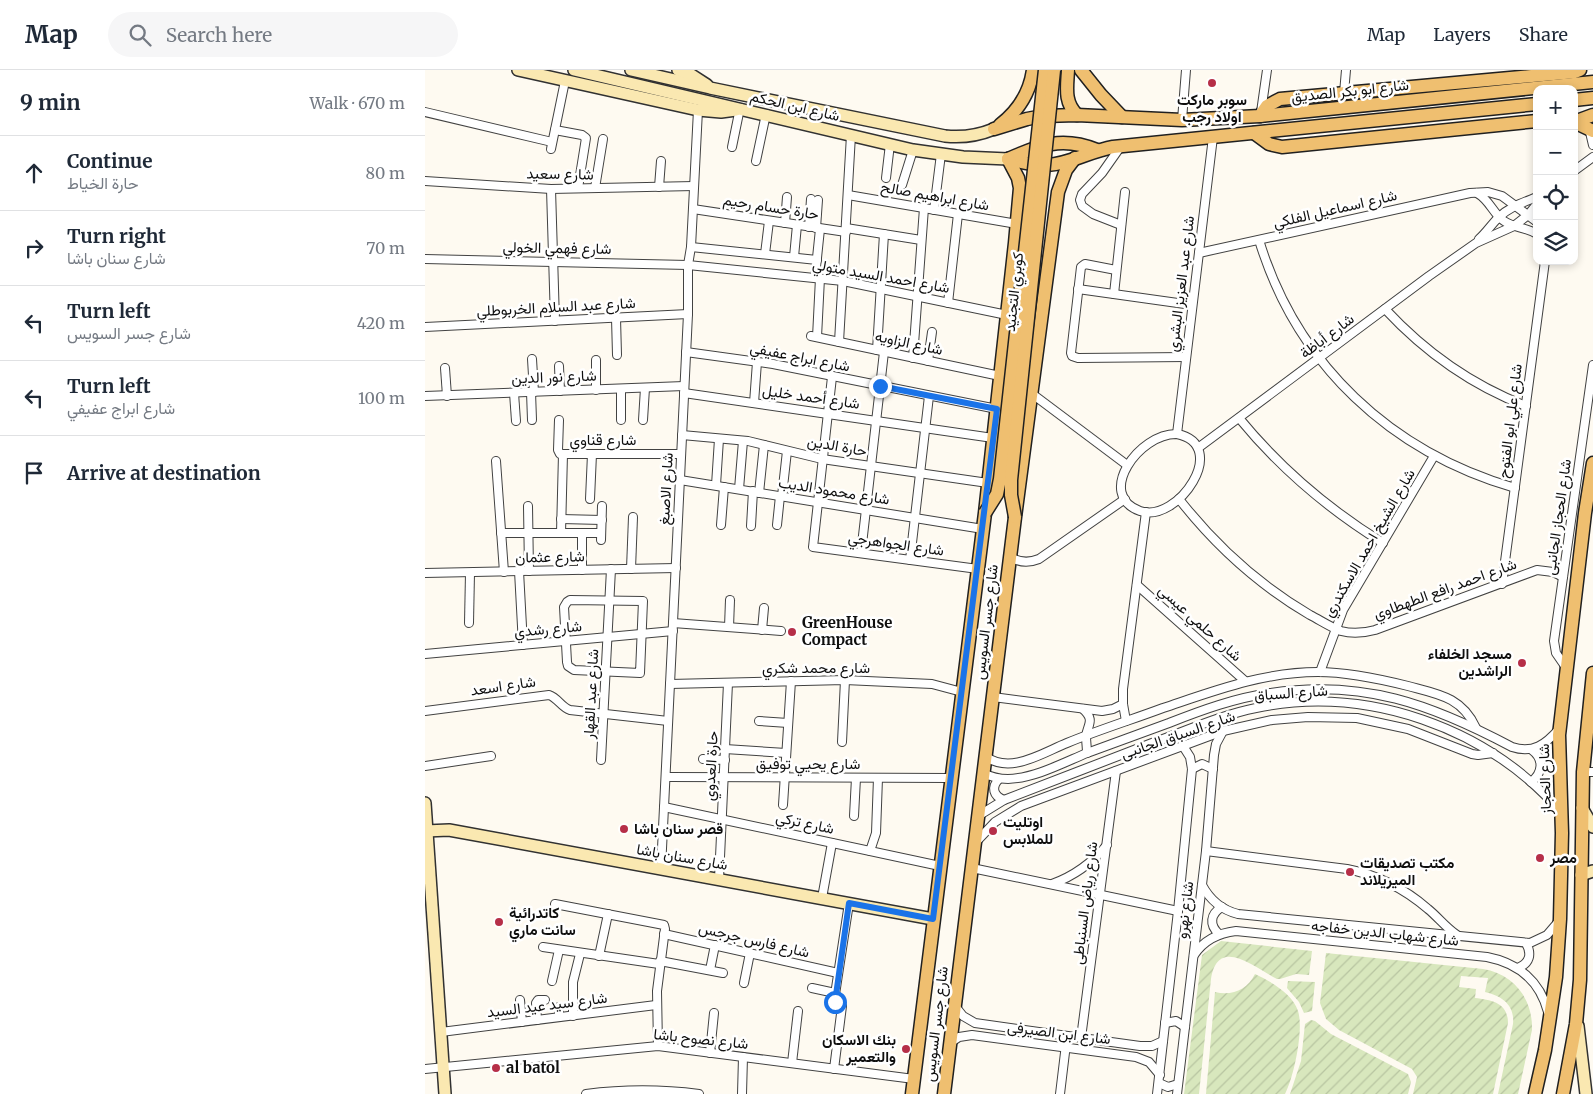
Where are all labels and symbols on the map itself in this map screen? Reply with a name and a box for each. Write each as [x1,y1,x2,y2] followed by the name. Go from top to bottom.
[1290,75,1410,108] street label: شارع ابو بكر الصديق
[1206,77,1218,89] marker: سوبر ماركت اولاد رجب
[748,86,842,127] street label: شارع ابن الحكم
[1177,90,1247,126] place label: سوبر ماركت اولاد رجب
[526,163,594,186] street label: شارع سعيد
[879,177,991,216] street label: شارع ابراهيم صالح
[1271,185,1400,236] street label: شارع اسماعيل الفلكي
[722,190,820,224] street label: حارة حسام رحيم
[1163,215,1202,354] street label: شارع عبد العزيز البشري
[502,237,612,262] street label: شارع فهمي الخولي
[1000,251,1031,333] street label: كوبري التجنيد
[810,254,951,301] street label: شارع احمد السيد متولي
[476,293,636,324] street label: شارع عبد السلام الخربوطلي
[1296,309,1359,364] street label: شارع أباظة
[873,326,945,361] street label: شارع الزاويه
[748,338,852,379] street label: شارع ابراج عفيفي
[1493,363,1530,480] street label: شارع علي ابو الفتوح
[511,366,597,389] street label: شارع نور الدين
[869,375,892,398] route end
[761,380,861,415] street label: شارع أحمد خليل
[570,430,637,453] street label: شارع قناوي
[806,431,868,461] street label: حارة الدين
[654,452,679,526] street label: شارع الاصبغ
[1540,457,1577,577] street label: شارع الحجاز الجانبى
[1318,465,1422,622] street label: شارع الشيخ احمد الاسكندري
[777,472,891,511] street label: شارع محمود الديب
[846,527,945,564] street label: شارع الجواهرجي
[515,546,585,569] street label: شارع عثمان
[1371,554,1521,627] street label: شارع احمد رافع الطهطاوي
[969,563,1004,681] street label: شارع جسر السويس
[1152,580,1246,668] street label: شارع حلمي عيسي
[802,613,892,649] place label: GreenHouse Compact
[513,616,583,645] street label: شارع رشدي
[786,626,798,638] marker: GreenHouse Compact
[1428,644,1512,680] place label: مسجد الخلفاء الراشدين
[579,648,604,741] street label: شارع عبد القهار
[1516,657,1528,669] marker: مسجد الخلفاء الراشدين
[762,658,870,681] street label: شارع محمد شكري
[469,672,537,701] street label: شارع اسعد
[1254,680,1329,707] street label: شارع السباق
[1118,706,1238,765] street label: شارع السباق الجانبى
[699,730,726,802] street label: حارة العدوي
[1534,743,1557,816] street label: شارع الحجاز
[756,754,860,777] street label: شارع يحيي توفيق
[773,807,836,842] street label: شارع تركي
[1003,812,1053,848] place label: اوتليت للملابس
[634,819,723,838] place label: قصر سنان باشا
[618,823,630,835] marker: قصر سنان باشا
[987,825,999,837] marker: اوتليت للملابس
[635,839,729,876] street label: شارع سنان باشا
[1068,840,1103,966] street label: شارع رياض السنباطى
[1549,848,1577,867] place label: مصر
[1534,852,1546,864] marker: مصر
[1360,853,1454,889] place label: مكتب تصديقات الميريلاند
[1344,866,1356,878] marker: مكتب تصديقات الميريلاند
[1172,880,1199,940] street label: شارع نهرو
[509,903,576,943] place label: كاتدرائية سانت ماري
[1310,915,1460,952] street label: شارع شهاب الدين خفاجه
[493,916,505,928] marker: كاتدرائية سانت ماري
[696,918,811,963] street label: شارع فارس جرجس
[919,965,954,1083] street label: شارع جسر السويس
[486,988,609,1023] street label: شارع سيد عيد السيد
[824,991,847,1014] route start
[1006,1017,1112,1050] street label: شارع ابن الصيرفى
[652,1024,750,1055] street label: شارع نصوح باشا
[822,1030,896,1066] place label: بنك الاسكان والتعمير
[900,1043,912,1055] marker: بنك الاسكان والتعمير
[506,1058,560,1077] place label: al batol
[490,1062,502,1074] marker: al batol

